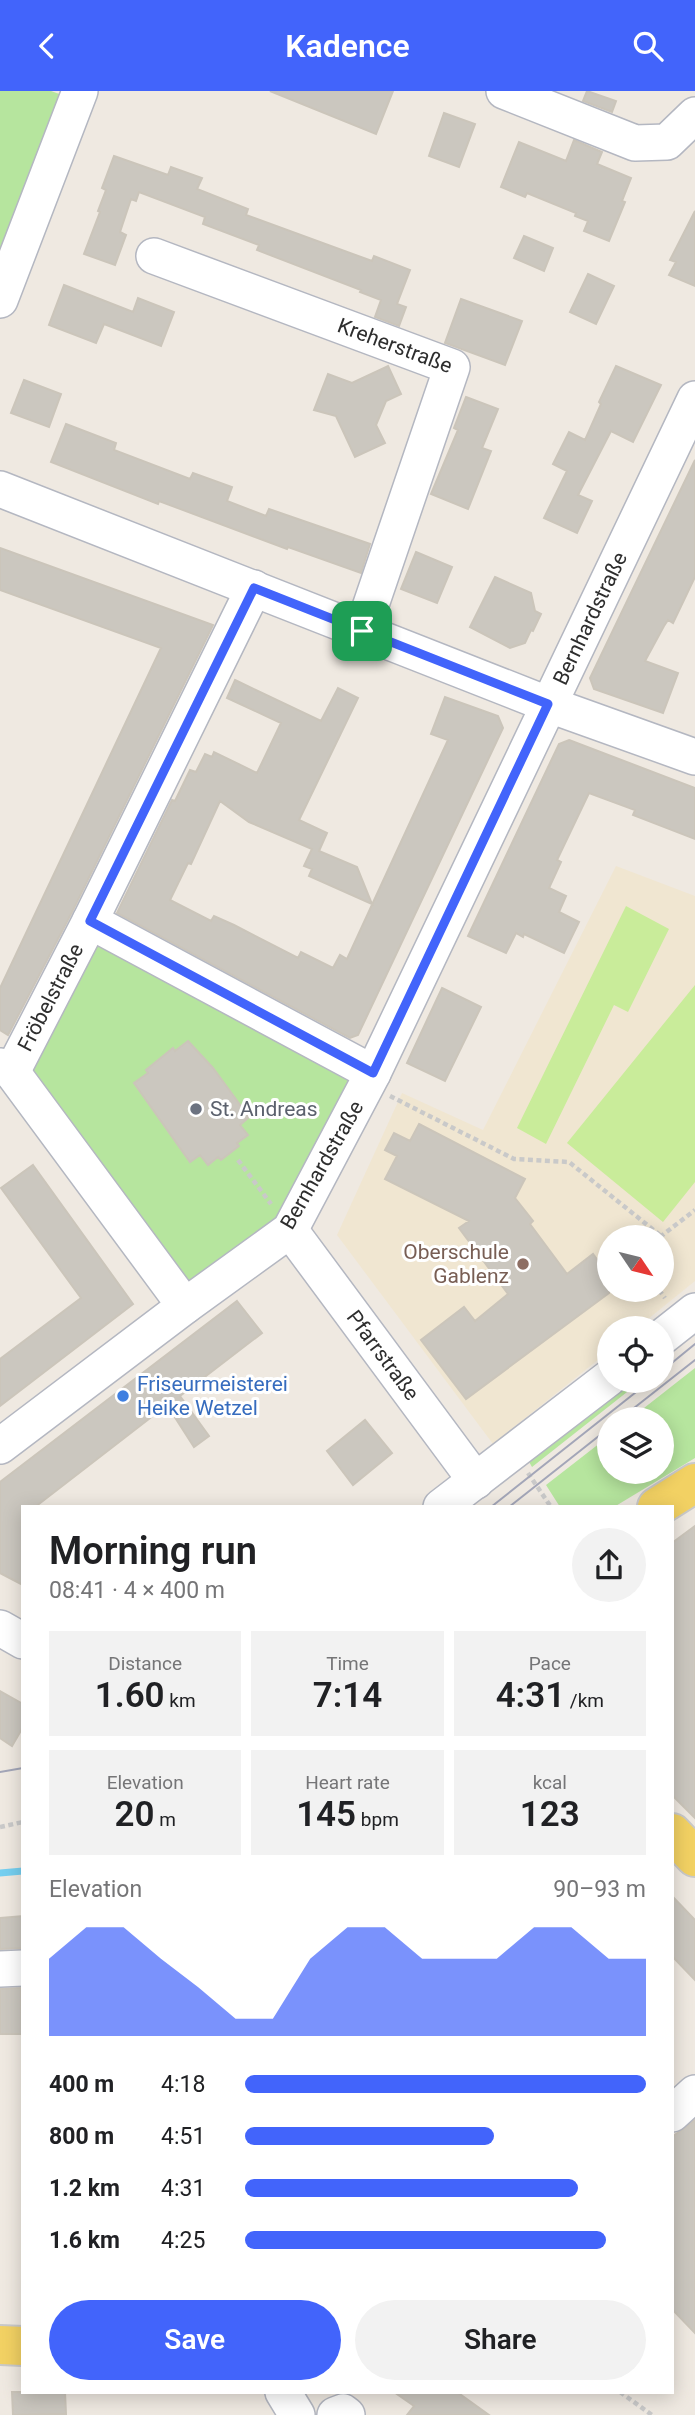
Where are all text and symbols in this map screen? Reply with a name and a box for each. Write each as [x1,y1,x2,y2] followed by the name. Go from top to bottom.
[28,27,66,65] icon: back
[285,27,410,65] text: Kadence
[629,27,667,65] icon: search
[334,313,456,378] street label: Kreherstraße
[548,548,632,689] street label: Bernhardstraße
[332,601,392,661] pin
[343,612,381,650] icon: arrive
[13,940,88,1055] street label: Fröbelstraße
[210,1097,318,1121] place label: St. Andreas
[276,1097,368,1233] street label: Bernhardstraße
[188,1101,204,1117] marker: St. Andreas
[597,1225,674,1302] north arrow
[597,1225,674,1484] map controls
[403,1240,509,1288] place label: Oberschule Gablenz
[515,1256,531,1272] marker: Oberschule Gablenz
[342,1306,424,1405] street label: Pfarrstraße
[597,1316,674,1393] button: locate
[137,1372,288,1420] place label: Friseurmeisterei Heike Wetzel
[115,1388,131,1404] marker: Friseurmeisterei Heike Wetzel
[597,1407,674,1484] button: layers
[572,1528,646,1602] button: share
[49,1529,257,1573] text: Morning run
[49,1577,225,1604] text: 08:41 · 4 × 400 m
[108,1652,182,1675] text: Distance
[326,1652,369,1675] text: Time
[529,1652,571,1675] text: Pace
[95,1675,165,1716] text: 1.60
[313,1675,382,1716] text: 7:14
[496,1675,565,1716] text: 4:31
[165,1689,196,1712] text: km
[565,1689,604,1712] text: /km
[107,1771,184,1794] text: Elevation
[305,1771,390,1794] text: Heart rate
[533,1771,567,1794] text: kcal
[114,1794,154,1835] text: 20
[296,1794,356,1835] text: 145
[520,1794,580,1835] text: 123
[154,1808,176,1831] text: m
[356,1808,399,1831] text: bpm
[49,1876,142,1903] text: Elevation
[553,1876,646,1903] text: 90–93 m
[49,2071,114,2098] text: 400 m
[161,2071,205,2098] text: 4:18
[49,2123,114,2150] text: 800 m
[161,2123,205,2150] text: 4:51
[49,2175,120,2202] text: 1.2 km
[161,2175,205,2202] text: 4:31
[49,2227,120,2254] text: 1.6 km
[161,2227,205,2254] text: 4:25
[49,2300,341,2380] button: Save
[355,2300,646,2380] button: Share

